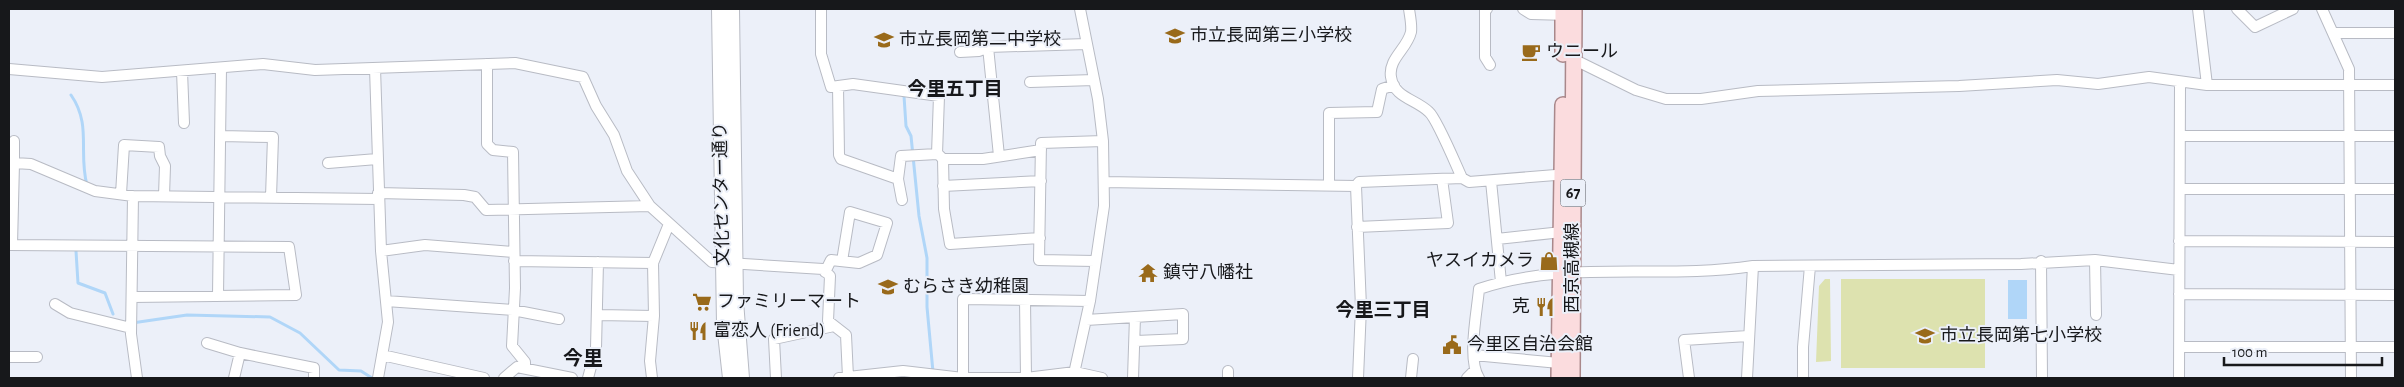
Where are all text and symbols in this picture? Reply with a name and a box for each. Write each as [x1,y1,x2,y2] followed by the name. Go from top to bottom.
[1164,25,1186,47] school or university icon: 市立長岡第三小学校
[1190,25,1352,45] place label: 市立長岡第三小学校
[873,29,895,51] school or university icon: 市立長岡第二中学校
[899,29,1061,49] place label: 市立長岡第二中学校
[1520,41,1542,63] cafe icon: ウニール
[1546,43,1618,61] place label: ウニール
[907,79,1003,99] district label: 今里五丁目
[711,122,732,266] street label: 文化センター通り
[1560,180,1586,207] road number: 67
[1562,223,1582,313] street label: 西京高槻線
[1538,250,1560,272] shop icon: ヤスイカメラ
[1426,251,1534,270] place label: ヤスイカメラ
[1137,262,1159,284] temple icon: 鎮守八幡社
[1163,263,1253,282] place label: 鎮守八幡社
[877,276,899,298] school or university icon: むらさき幼稚園
[903,276,1029,296] place label: むらさき幼稚園
[691,291,713,313] supermarket icon: ファミリーマート
[717,293,861,311] place label: ファミリーマート
[1534,296,1556,318] restaurant icon: 克
[1512,297,1530,316] place label: 克
[1335,300,1431,320] district label: 今里三丁目
[687,320,709,342] restaurant icon: 富恋人 (Friend)
[713,321,825,340] place label: 富恋人 (Friend)
[1914,325,1936,347] school or university icon: 市立長岡第七小学校
[1940,325,2102,345] place label: 市立長岡第七小学校
[1441,334,1463,356] public building icon: 今里区自治会館
[1467,334,1593,354] place label: 今里区自治会館
[2224,334,2382,366] scale bar
[2232,345,2267,360] text: 100 m
[563,348,603,369] district label: 今里

